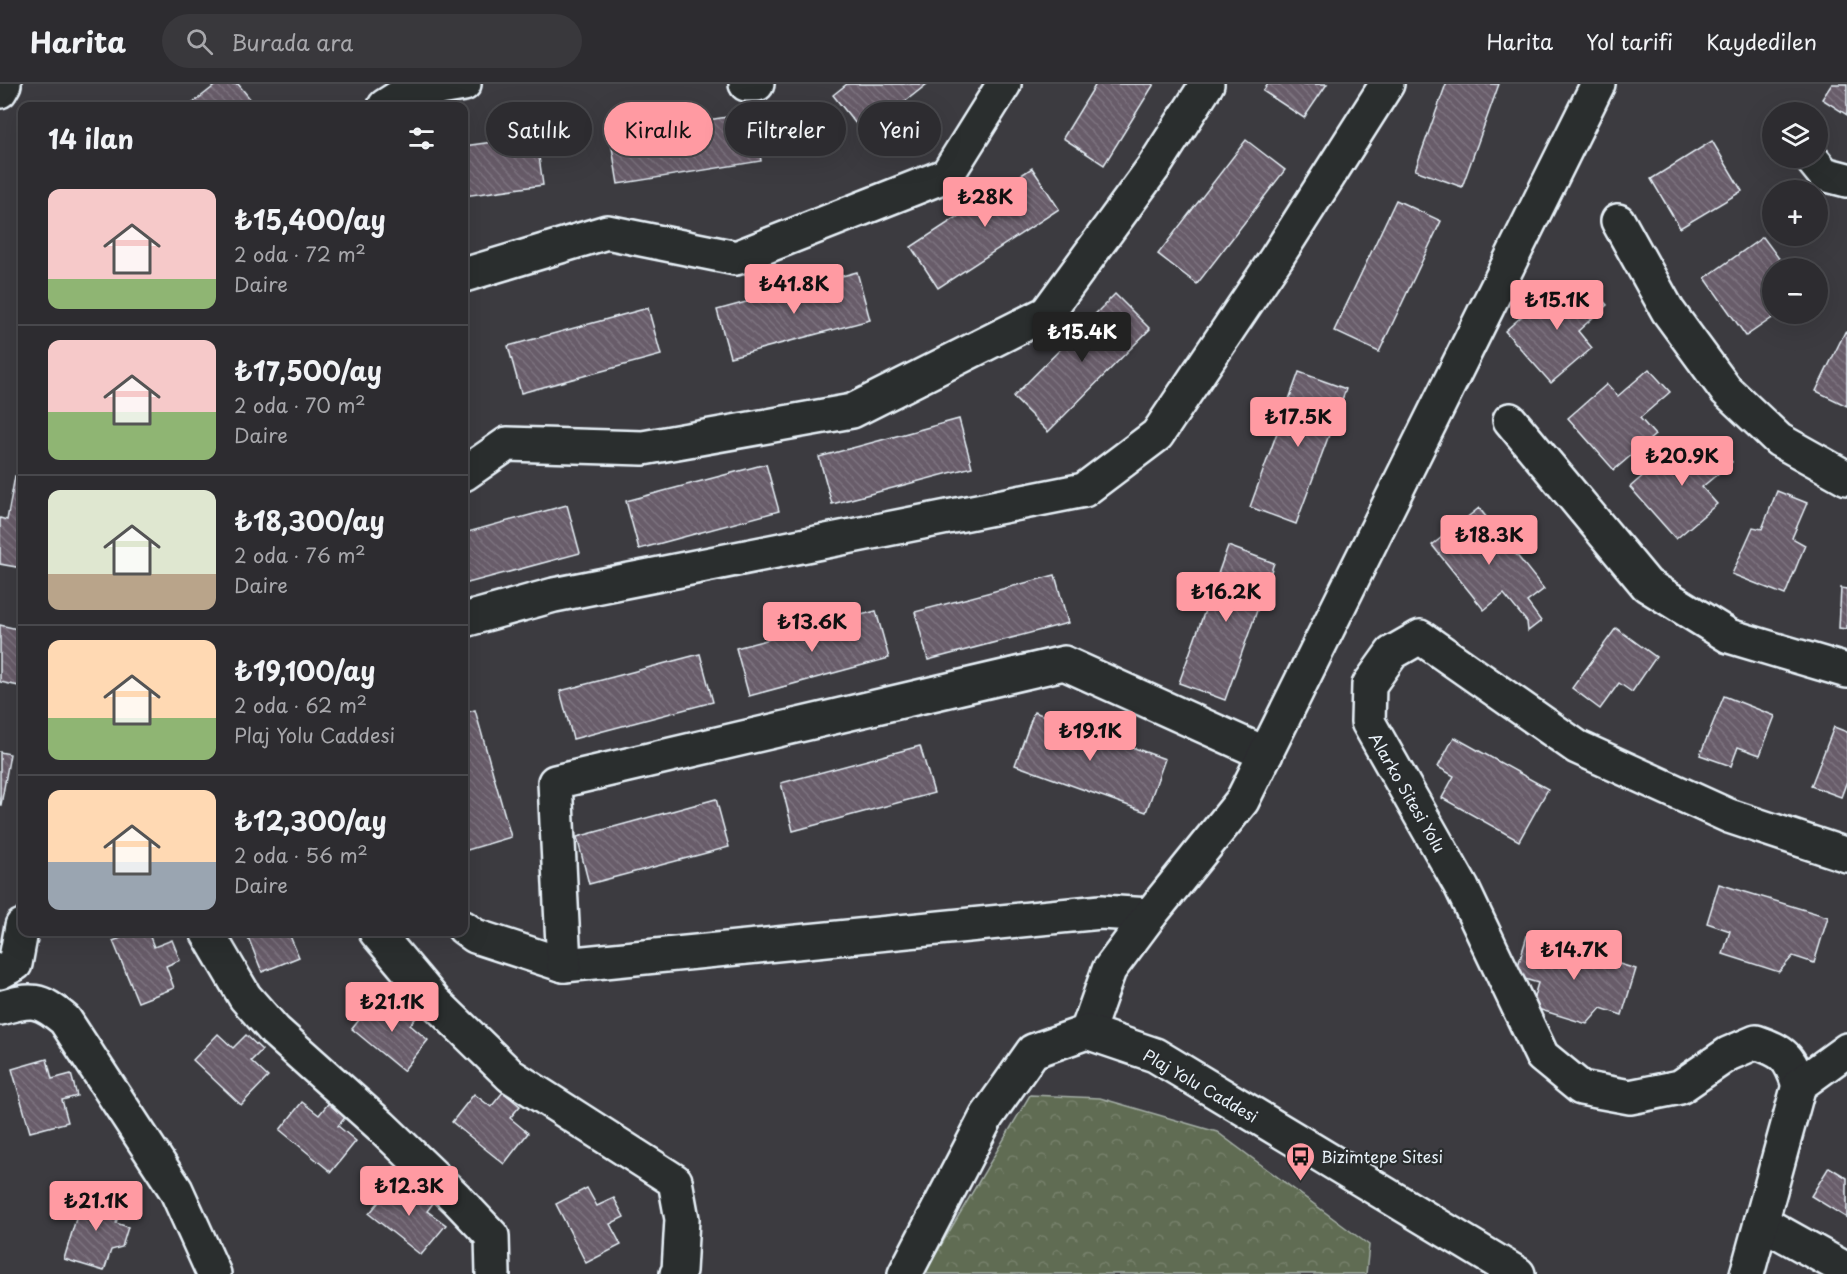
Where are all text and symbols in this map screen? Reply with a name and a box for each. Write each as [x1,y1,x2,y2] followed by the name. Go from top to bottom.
[162,14,582,68] search box
[30,20,126,63] text: Harita
[183,25,216,58] icon: search
[231,25,353,58] text: Burada ara
[1486,25,1553,57] text: Harita
[1586,25,1673,57] text: Yol tarifi
[1706,25,1817,57] text: Kaydedilen
[486,102,592,156] chip: Satılık
[604,102,713,156] chip: Kiralık
[725,102,846,156] chip: Filtreler
[858,102,941,156] chip: Yeni
[1762,102,1828,324] map controls
[1762,102,1828,168] button: layers
[48,119,134,158] text: 14 ilan
[405,122,438,155] icon: filters
[949,177,1021,228] pin: ₺28K
[1762,180,1828,246] button: +
[957,181,1013,211] text: ₺28K
[234,200,386,239] text: ₺15,400/ay
[96,213,168,285] icon: home
[234,239,366,269] text: 2 oda · 72 m²
[1762,258,1828,324] button: −
[745,264,843,315] pin: ₺41.8K
[759,268,829,298] text: ₺41.8K
[234,269,288,299] text: Daire
[1508,280,1606,331] pin: ₺15.1K
[1524,284,1590,314] text: ₺15.1K
[1033,312,1131,363] pin: ₺15.4K
[1047,316,1117,346] text: ₺15.4K
[234,351,382,390] text: ₺17,500/ay
[96,364,168,436] icon: home
[234,390,366,420] text: 2 oda · 70 m²
[1249,397,1347,448] pin: ₺17.5K
[1264,401,1332,431] text: ₺17.5K
[234,420,288,450] text: Daire
[1633,436,1731,487] pin: ₺20.9K
[1645,440,1719,470] text: ₺20.9K
[234,501,385,540] text: ₺18,300/ay
[96,514,168,586] icon: home
[1440,515,1538,566] pin: ₺18.3K
[1454,519,1524,549] text: ₺18.3K
[234,540,366,570] text: 2 oda · 76 m²
[234,570,288,600] text: Daire
[1177,572,1275,623] pin: ₺16.2K
[1191,576,1261,606] text: ₺16.2K
[763,602,861,653] pin: ₺13.6K
[777,606,847,636] text: ₺13.6K
[234,651,375,690] text: ₺19,100/ay
[96,664,168,736] icon: home
[234,690,367,720] text: 2 oda · 62 m²
[1041,711,1139,762] pin: ₺19.1K
[1058,715,1122,745] text: ₺19.1K
[234,720,395,750] text: Plaj Yolu Caddesi
[1364,728,1452,856] street label: Alarko Sitesi Yolu
[234,801,387,840] text: ₺12,300/ay
[96,814,168,886] icon: home
[234,840,368,870] text: 2 oda · 56 m²
[234,870,288,900] text: Daire
[1525,930,1623,981] pin: ₺14.7K
[1540,934,1608,964] text: ₺14.7K
[343,982,441,1033] pin: ₺21.1K
[360,986,424,1016] text: ₺21.1K
[1139,1042,1263,1128] street label: Plaj Yolu Caddesi
[1284,1140,1316,1182] bus stop icon: Bizimtepe Sitesi
[1321,1144,1443,1168] place label: Bizimtepe Sitesi
[360,1166,458,1217] pin: ₺12.3K
[374,1170,444,1200] text: ₺12.3K
[47,1181,145,1232] pin: ₺21.1K
[64,1185,128,1215] text: ₺21.1K

